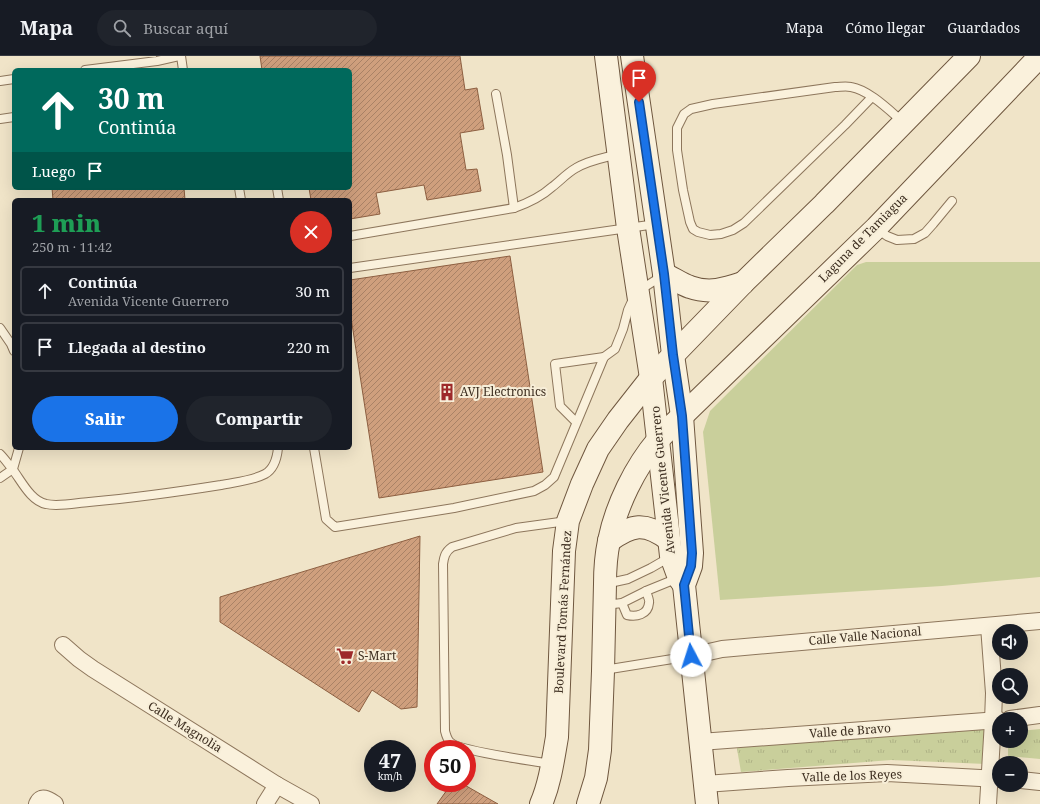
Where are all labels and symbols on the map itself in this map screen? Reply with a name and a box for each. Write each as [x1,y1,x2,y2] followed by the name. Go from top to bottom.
[622,61,656,102] pin
[814,189,911,286] street label: Laguna de Tamiagua
[437,382,457,402] building icon: AVJ Electronics
[460,383,546,400] place label: AVJ Electronics
[646,405,679,555] street label: Avenida Vicente Guerrero
[550,530,575,694] street label: Boulevard Tomás Fernández
[808,622,922,649] street label: Calle Valle Nacional
[670,635,712,677] position arrow
[335,646,355,666] supermarket icon: S-Mart
[358,647,396,664] place label: S-Mart
[145,697,226,756] street label: Calle Magnolia
[809,719,891,742] street label: Valle de Bravo
[424,740,476,792] speed limit sign: 50
[802,765,902,786] street label: Valle de los Reyes

